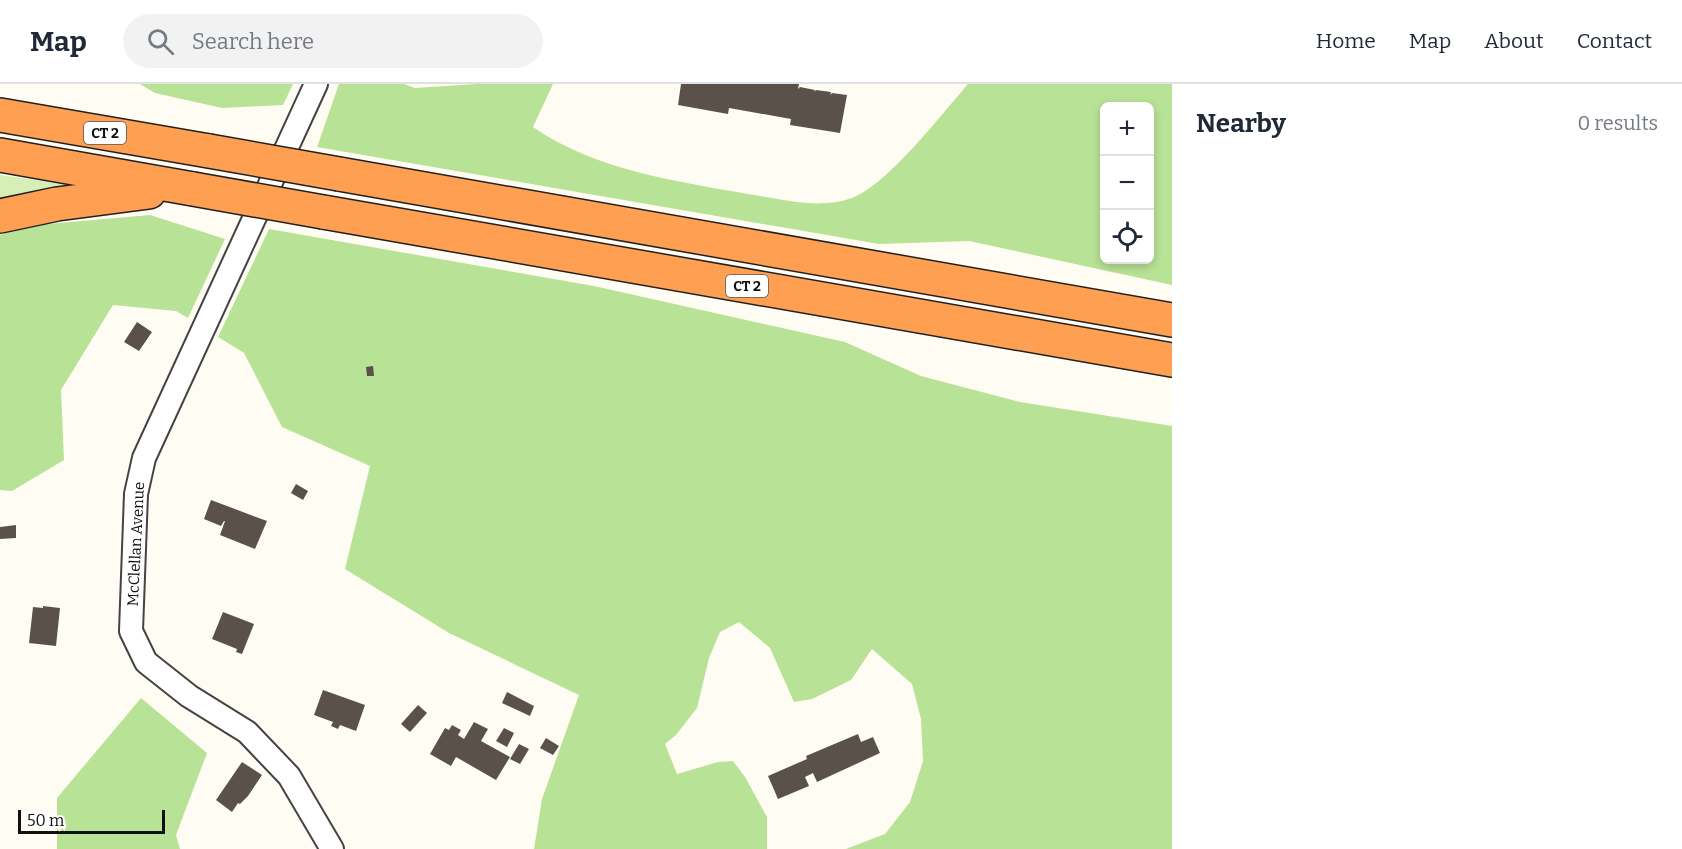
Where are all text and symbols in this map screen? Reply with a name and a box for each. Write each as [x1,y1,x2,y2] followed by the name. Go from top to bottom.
[123,14,543,68] search box
[30,25,87,58] text: Map
[144,25,177,58] icon: search
[192,28,314,55] text: Search here
[1316,28,1376,54] text: Home
[1409,28,1451,54] text: Map
[1484,28,1544,54] text: About
[1577,28,1652,54] text: Contact
[1100,102,1154,264] map controls
[1100,102,1154,156] button: +
[1196,108,1286,139] text: Nearby
[1578,111,1658,135] text: 0 results
[84,122,126,144] road number: CT 2
[1100,156,1154,210] button: −
[1100,210,1154,264] button: locate
[726,275,768,297] road number: CT 2
[124,481,148,607] street label: McClellan Avenue
[18,807,165,834] scale bar
[27,811,64,830] text: 50 m

